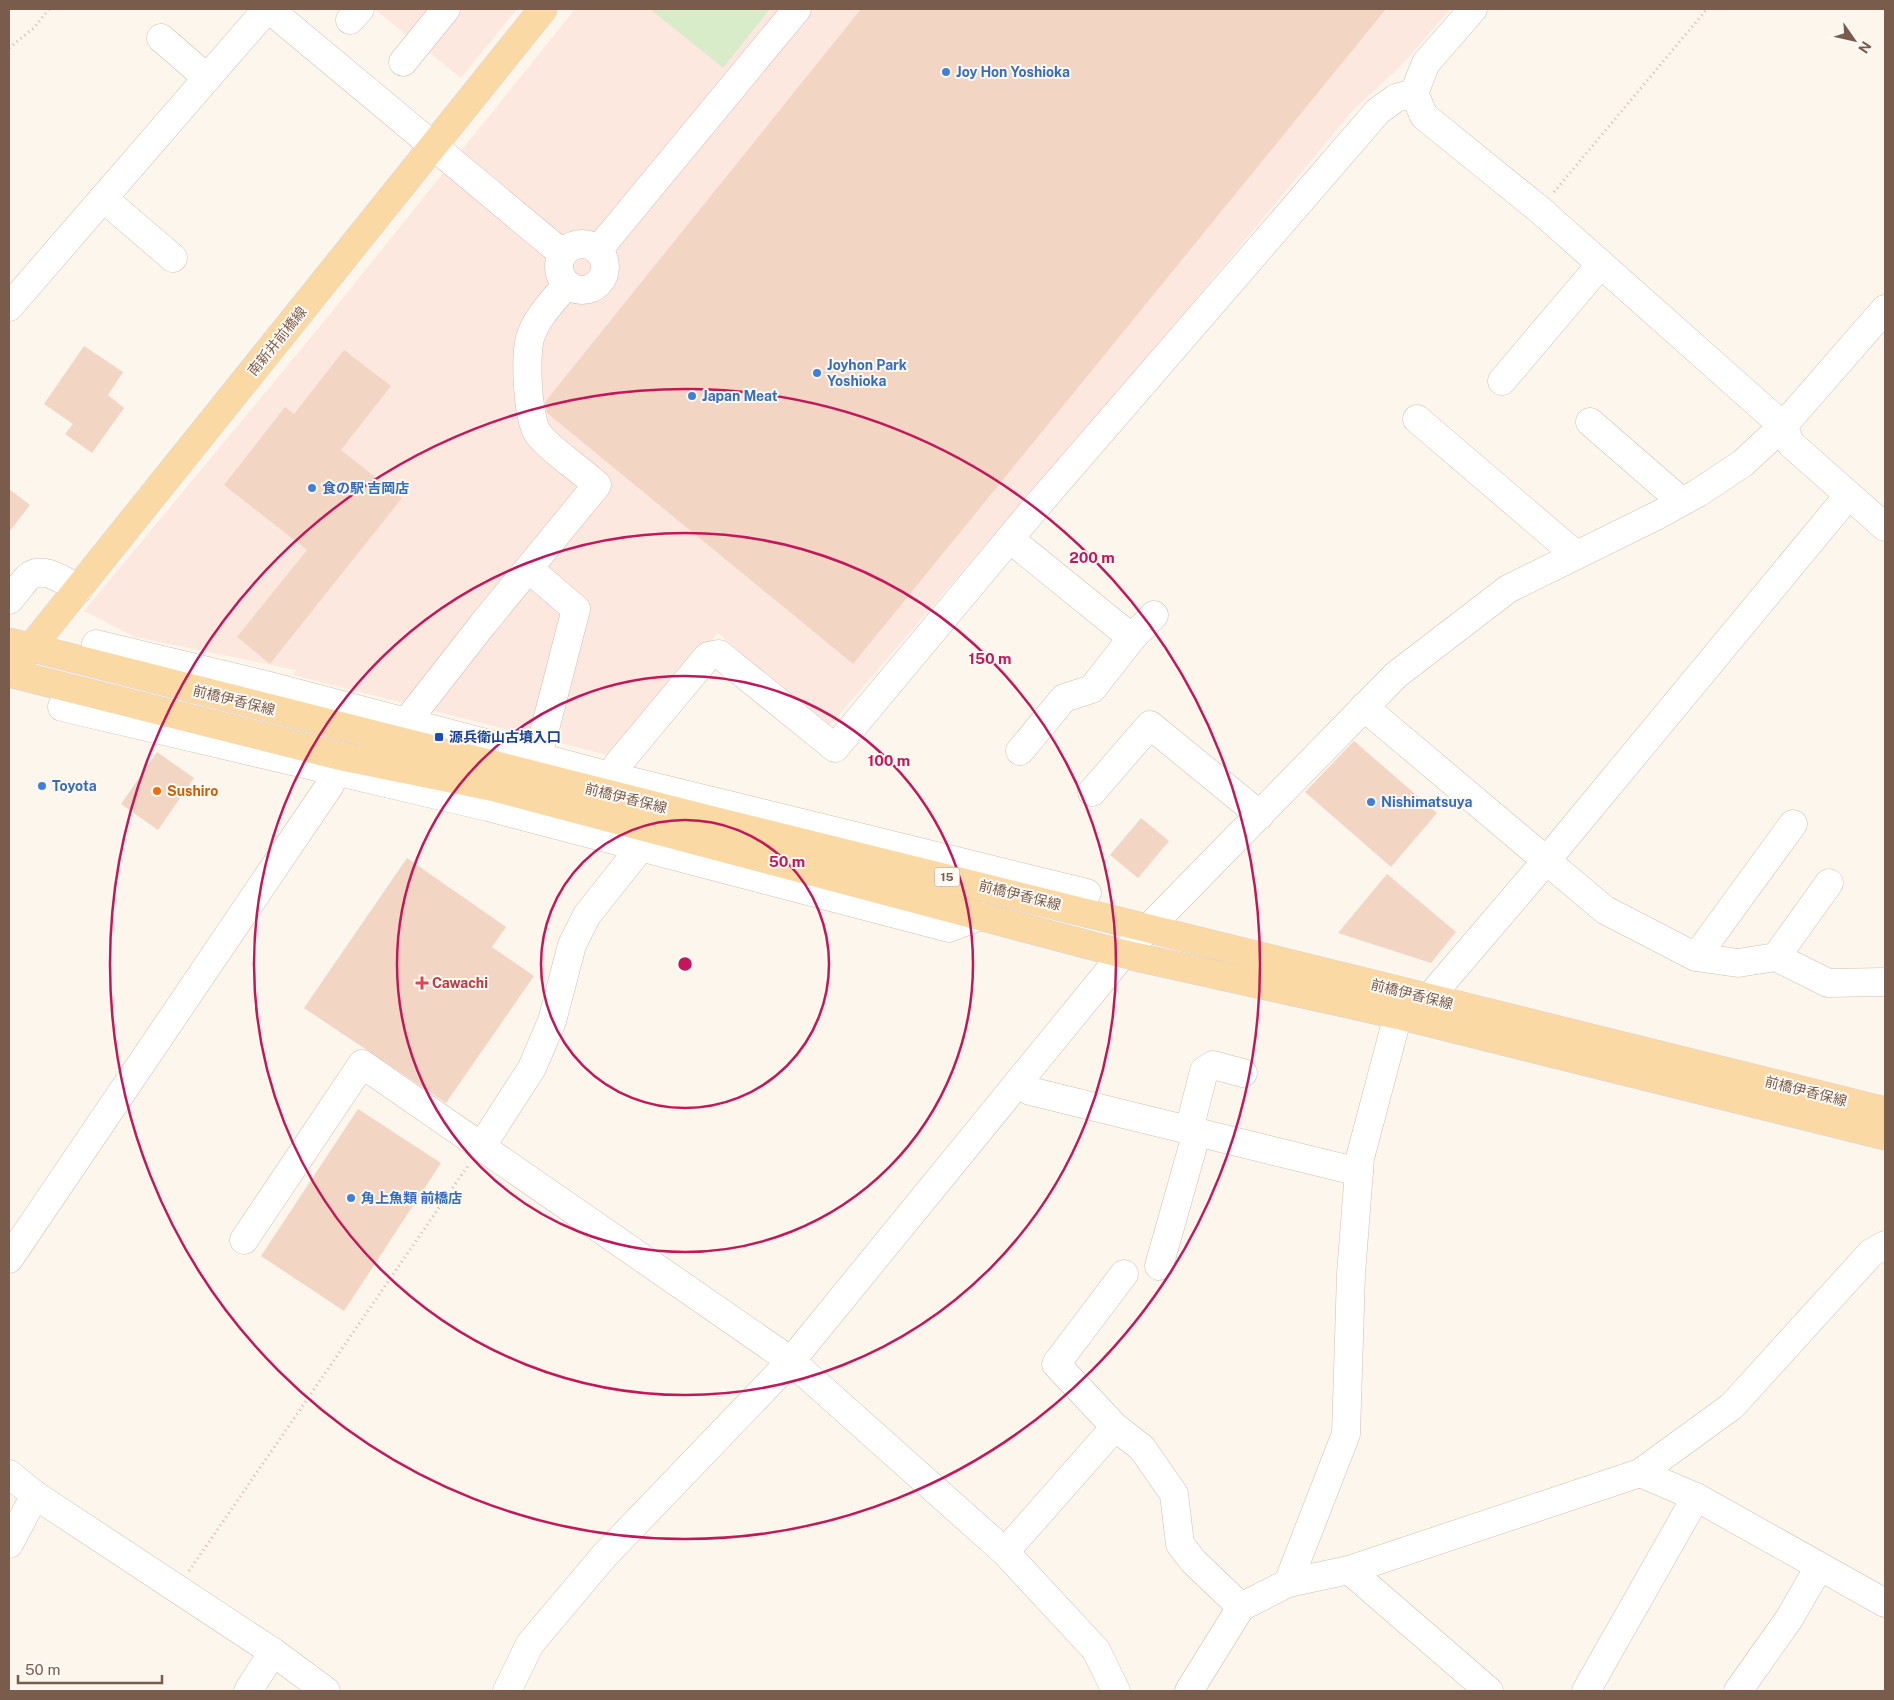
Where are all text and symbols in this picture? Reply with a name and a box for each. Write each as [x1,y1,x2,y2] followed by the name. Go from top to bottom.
[1829,15,1879,65] north arrow
[1855,38,1874,56] text: N
[956,64,1070,80] place label: Joy Hon Yoshioka
[940,66,952,78] marker: Joy Hon Yoshioka
[244,303,310,379] street label: 南新井前橋線
[827,357,907,389] place label: Joyhon Park Yoshioka
[811,367,823,379] marker: Joyhon Park Yoshioka
[702,388,778,404] place label: Japan Meat
[686,390,698,402] marker: Japan Meat
[322,480,409,496] place label: 食の駅 吉岡店
[306,482,318,494] marker: 食の駅 吉岡店
[1069,549,1115,566] text: 200 m
[968,650,1012,667] text: 150 m
[191,682,277,718] street label: 前橋伊香保線
[449,729,561,745] place label: 源兵衛山古墳入口
[433,731,445,743] marker: 源兵衛山古墳入口
[868,752,910,769] text: 100 m
[52,778,97,794] place label: Toyota
[36,780,48,792] marker: Toyota
[583,780,669,816] street label: 前橋伊香保線
[167,783,218,799] place label: Sushiro
[151,785,163,797] marker: Sushiro
[1381,794,1472,810] place label: Nishimatsuya
[1365,796,1377,808] marker: Nishimatsuya
[769,853,805,870] text: 50 m
[934,868,960,886] road number: 15
[977,877,1063,913] street label: 前橋伊香保線
[676,955,694,973] centre of rings
[432,975,488,991] place label: Cawachi
[1369,976,1455,1012] street label: 前橋伊香保線
[416,977,428,989] marker: Cawachi
[1763,1073,1849,1109] street label: 前橋伊香保線
[361,1190,462,1206] place label: 角上魚類 前橋店
[345,1192,357,1204] marker: 角上魚類 前橋店
[18,1652,161,1684] scale bar
[25,1661,60,1678] text: 50 m

